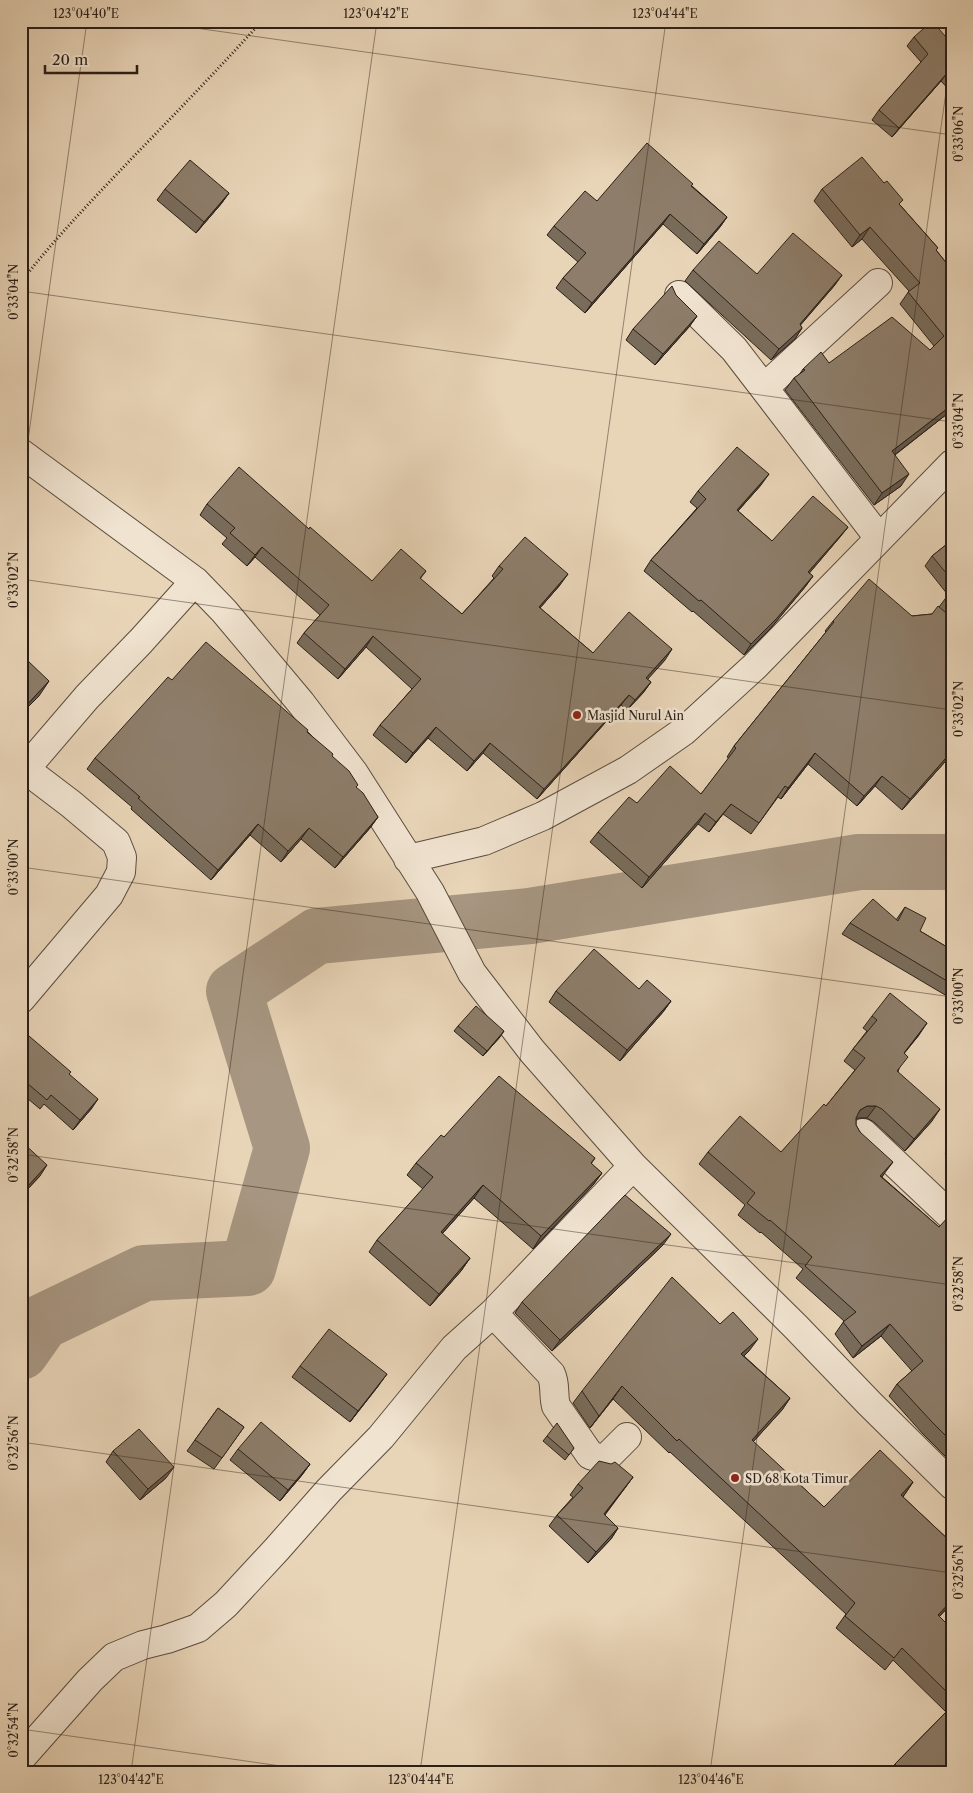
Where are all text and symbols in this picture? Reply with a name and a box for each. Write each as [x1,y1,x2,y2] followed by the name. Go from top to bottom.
[53,6,119,21] text: 123°04'40"E
[343,6,409,21] text: 123°04'42"E
[632,6,698,21] text: 123°04'44"E
[45,42,138,74] scale bar
[52,50,88,69] text: 20 m
[951,106,966,162] text: 0°33'06"N
[6,264,21,320] text: 0°33'04"N
[951,393,966,449] text: 0°33'04"N
[6,552,21,608] text: 0°33'02"N
[951,681,966,737] text: 0°33'02"N
[587,708,684,723] place label: Masjid Nurul Ain
[571,709,583,721] marker: Masjid Nurul Ain
[6,838,21,895] text: 0°33'00"N
[951,967,966,1024] text: 0°33'00"N
[6,1127,21,1183] text: 0°32'58"N
[951,1256,966,1312] text: 0°32'58"N
[6,1415,21,1471] text: 0°32'56"N
[745,1471,848,1486] place label: SD 68 Kota Timur
[729,1472,741,1484] marker: SD 68 Kota Timur
[951,1544,966,1600] text: 0°32'56"N
[6,1702,21,1758] text: 0°32'54"N
[98,1772,164,1787] text: 123°04'42"E
[388,1772,454,1787] text: 123°04'44"E
[678,1772,744,1787] text: 123°04'46"E

